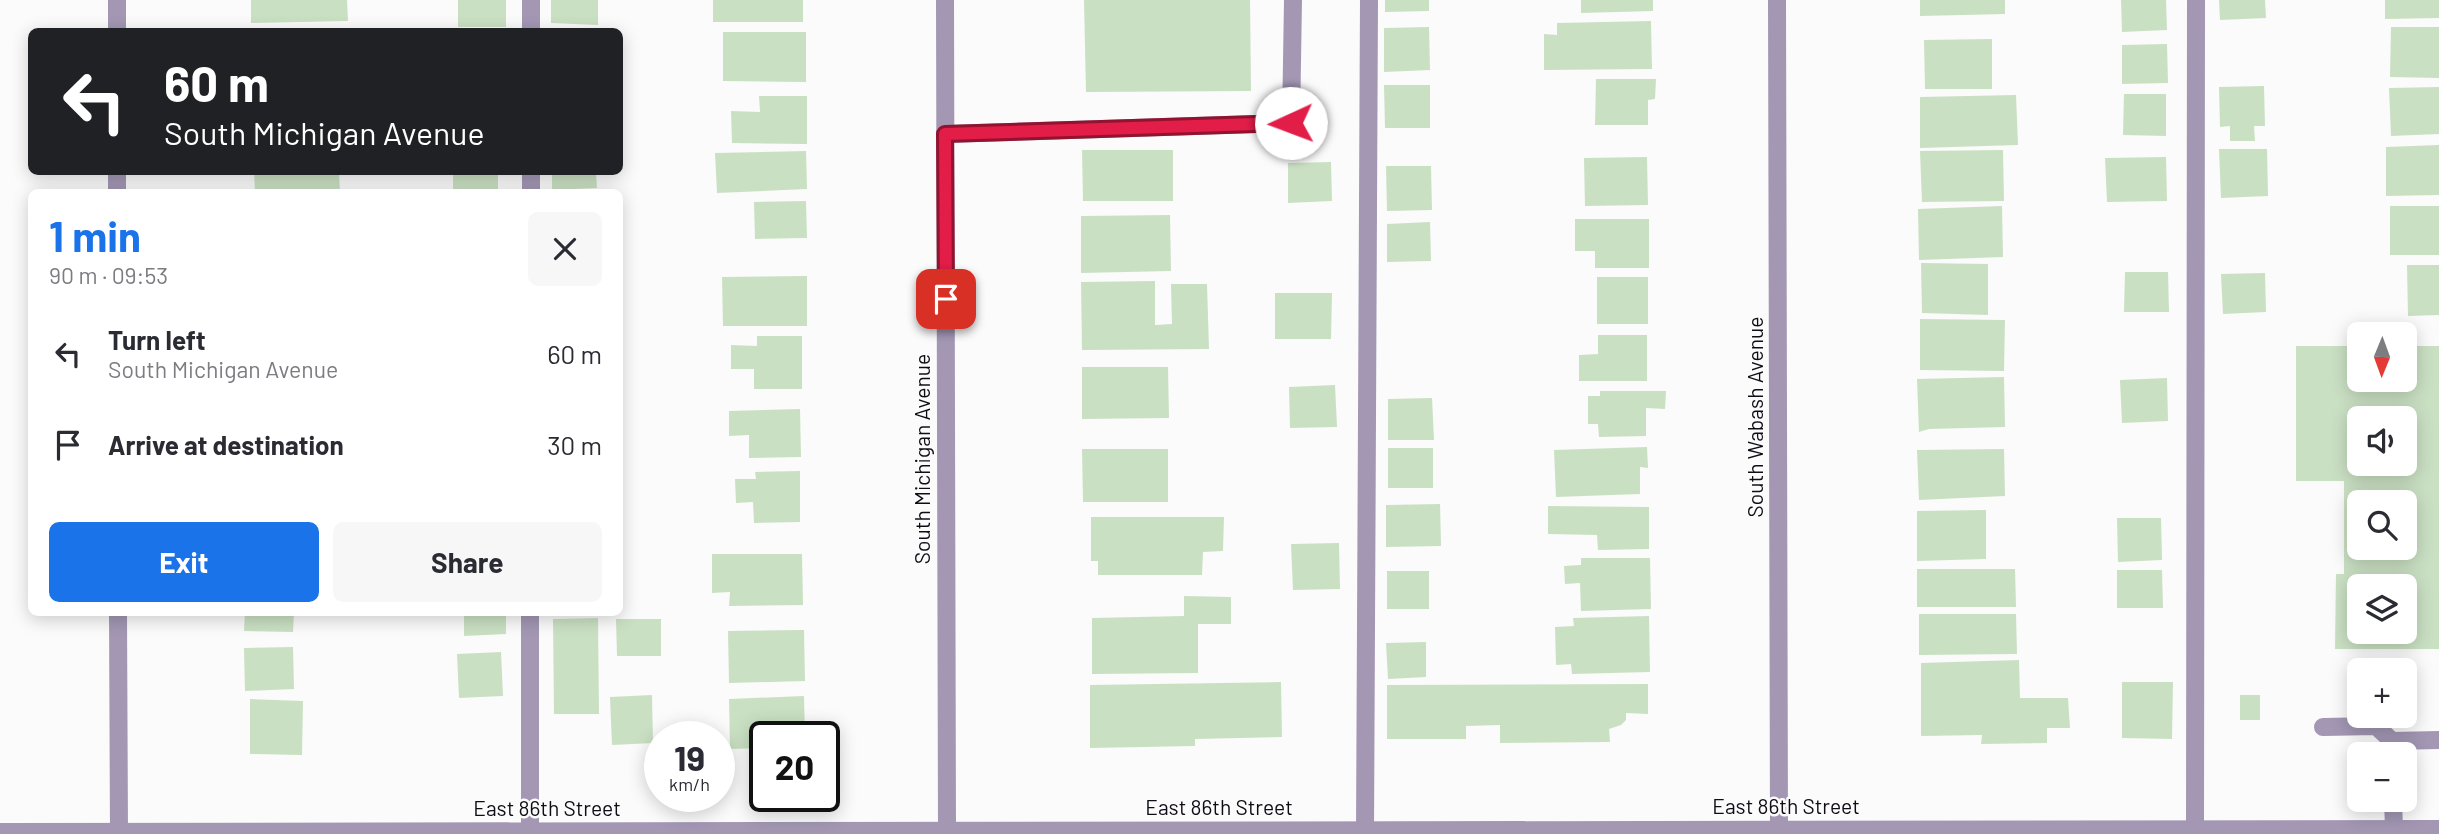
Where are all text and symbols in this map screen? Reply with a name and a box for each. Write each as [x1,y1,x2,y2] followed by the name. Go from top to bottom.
[164,53,269,112] text: 60 m
[49,56,140,147] icon: left
[1254,86,1328,160] position arrow
[164,113,484,151] text: South Michigan Avenue
[49,210,141,260] text: 1 min
[528,212,602,286] button: close
[49,261,168,289] text: 90 m · 09:53
[916,269,976,329] pin
[927,280,965,318] icon: arrive
[1742,317,1767,517] street label: South Wabash Avenue
[2347,322,2417,392] north arrow
[2347,322,2417,812] map controls
[108,324,206,355] text: Turn left
[49,335,87,373] icon: left
[547,338,602,369] text: 60 m
[909,354,934,564] street label: South Michigan Avenue
[108,355,338,383] text: South Michigan Avenue
[2347,406,2417,476] button: sound
[49,426,87,464] icon: arrive
[108,429,344,460] text: Arrive at destination
[547,429,602,460] text: 30 m
[2347,490,2417,560] button: search
[49,522,319,602] button: Exit
[333,522,602,602] button: Share
[2347,574,2417,644] button: layers
[2347,658,2417,728] button: +
[749,721,840,812] speed limit sign: 20
[674,736,705,778] text: 19
[2347,742,2417,812] button: −
[669,773,710,795] text: km/h
[1712,793,1860,818] street label: East 86th Street
[1145,794,1293,819] street label: East 86th Street
[473,795,621,820] street label: East 86th Street

